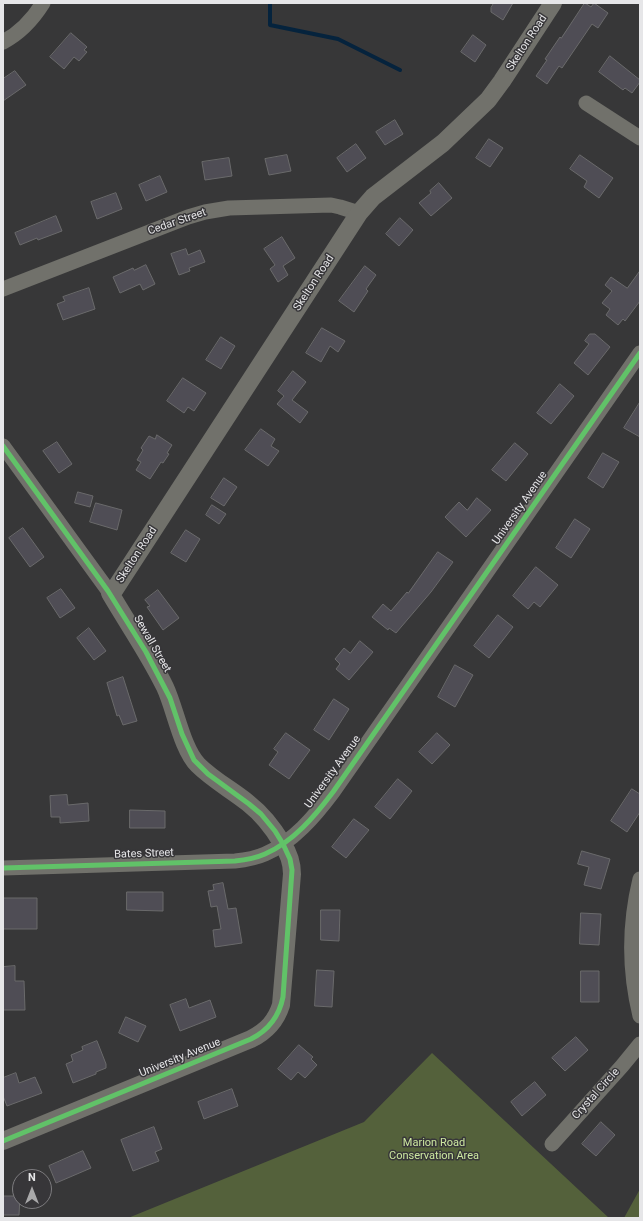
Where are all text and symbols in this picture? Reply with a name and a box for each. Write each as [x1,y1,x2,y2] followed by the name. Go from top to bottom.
[504,12,550,74] street label: Skelton Road
[146,206,208,238] street label: Cedar Street
[291,252,337,314] street label: Skelton Road
[490,469,550,547] street label: University Avenue
[114,524,160,586] street label: Skelton Road
[130,613,174,675] street label: Sewall Street
[302,733,364,811] street label: University Avenue
[114,846,174,862] street label: Bates Street
[137,1036,223,1080] street label: University Avenue
[569,1066,623,1122] street label: Crystal Circle
[389,1136,479,1162] park label: Marion Road Conservation Area
[12,1169,52,1209] north arrow
[28,1171,36,1184] text: N

